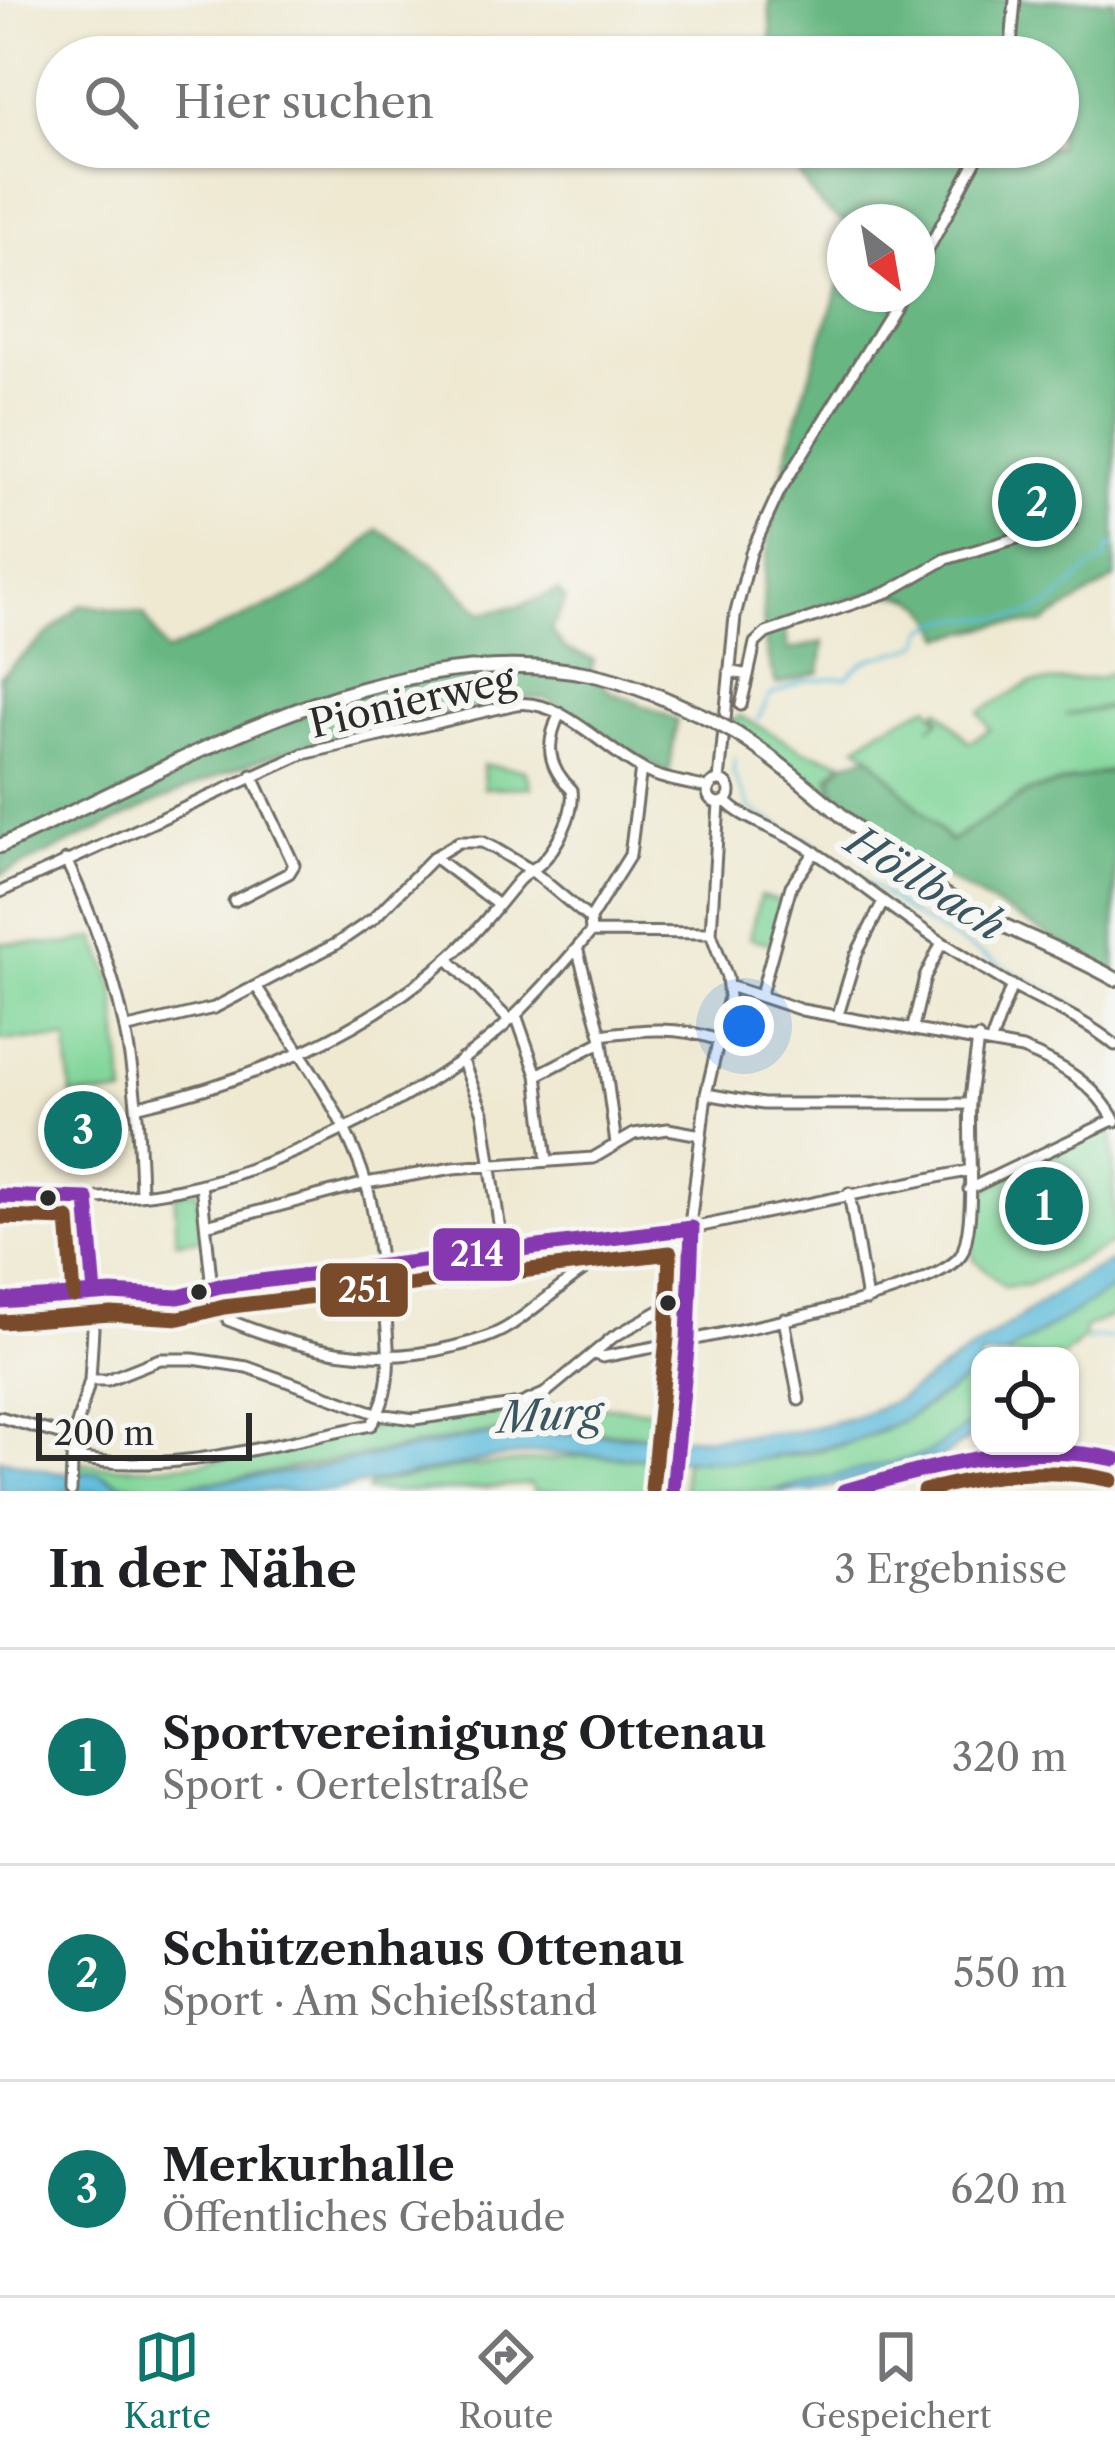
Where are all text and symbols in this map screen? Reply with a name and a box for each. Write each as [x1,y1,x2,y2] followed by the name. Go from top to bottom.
[36,36,1079,168] search box
[78,69,144,135] icon: search
[174,74,434,130] text: Hier suchen
[827,204,935,312] north arrow
[998,457,1076,547] pin: 2
[304,654,520,748] street label: Pionierweg
[835,812,1015,952] water label: Höllbach
[714,996,774,1056] your location
[44,1085,122,1175] pin: 3
[1005,1161,1083,1251] pin: 1
[37,1187,59,1209] unlabelled marker
[431,1226,522,1283] line badge: 214
[450,1234,504,1275] text: 214
[318,1261,410,1319] line badge: 251
[338,1270,390,1311] text: 251
[188,1281,210,1303] unlabelled marker
[657,1292,679,1314] unlabelled marker
[971,1347,1079,1455] map controls
[971,1347,1079,1455] button: locate
[492,1386,607,1444] water label: Murg
[36,1407,252,1460] scale bar
[54,1413,154,1454] text: 200 m
[48,1538,357,1600] text: In der Nähe
[834,1545,1067,1593] text: 3 Ergebnisse
[162,1705,767,1761] text: Sportvereinigung Ottenau
[78,1733,96,1781] text: 1
[952,1733,1067,1781] text: 320 m
[162,1761,529,1809] text: Sport · Oertelstraße
[162,1921,685,1977] text: Schützenhaus Ottenau
[75,1949,99,1997] text: 2
[953,1949,1067,1997] text: 550 m
[162,1977,597,2025] text: Sport · Am Schießstand
[162,2137,455,2193] text: Merkurhalle
[76,2165,98,2213] text: 3
[950,2165,1067,2213] text: 620 m
[162,2193,565,2241] text: Öffentliches Gebäude
[124,2324,211,2437] tab: Karte
[459,2324,553,2437] tab: Route
[801,2324,991,2437] tab: Gespeichert

